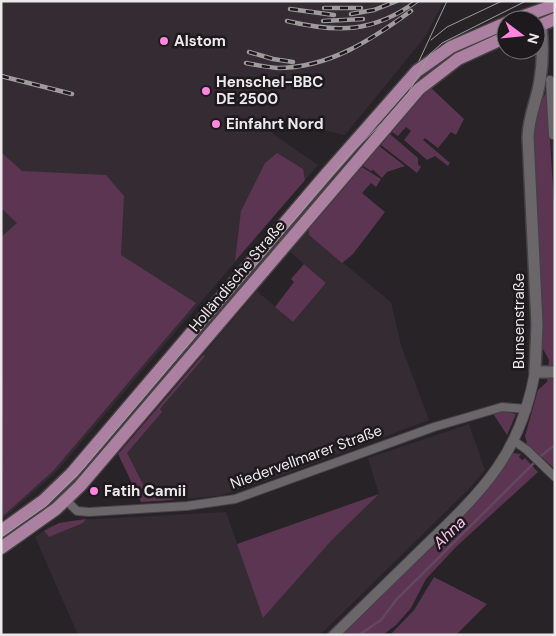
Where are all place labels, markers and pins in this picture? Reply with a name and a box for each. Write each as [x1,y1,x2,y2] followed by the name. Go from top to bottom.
[174,31,226,51] place label: Alstom
[158,35,170,47] marker: Alstom
[216,72,323,109] place label: Henschel-BBC DE 2500
[200,85,212,97] marker: Henschel-BBC DE 2500
[226,114,324,134] place label: Einfahrt Nord
[210,118,222,130] marker: Einfahrt Nord
[104,481,186,501] place label: Fatih Camii
[88,485,100,497] marker: Fatih Camii

